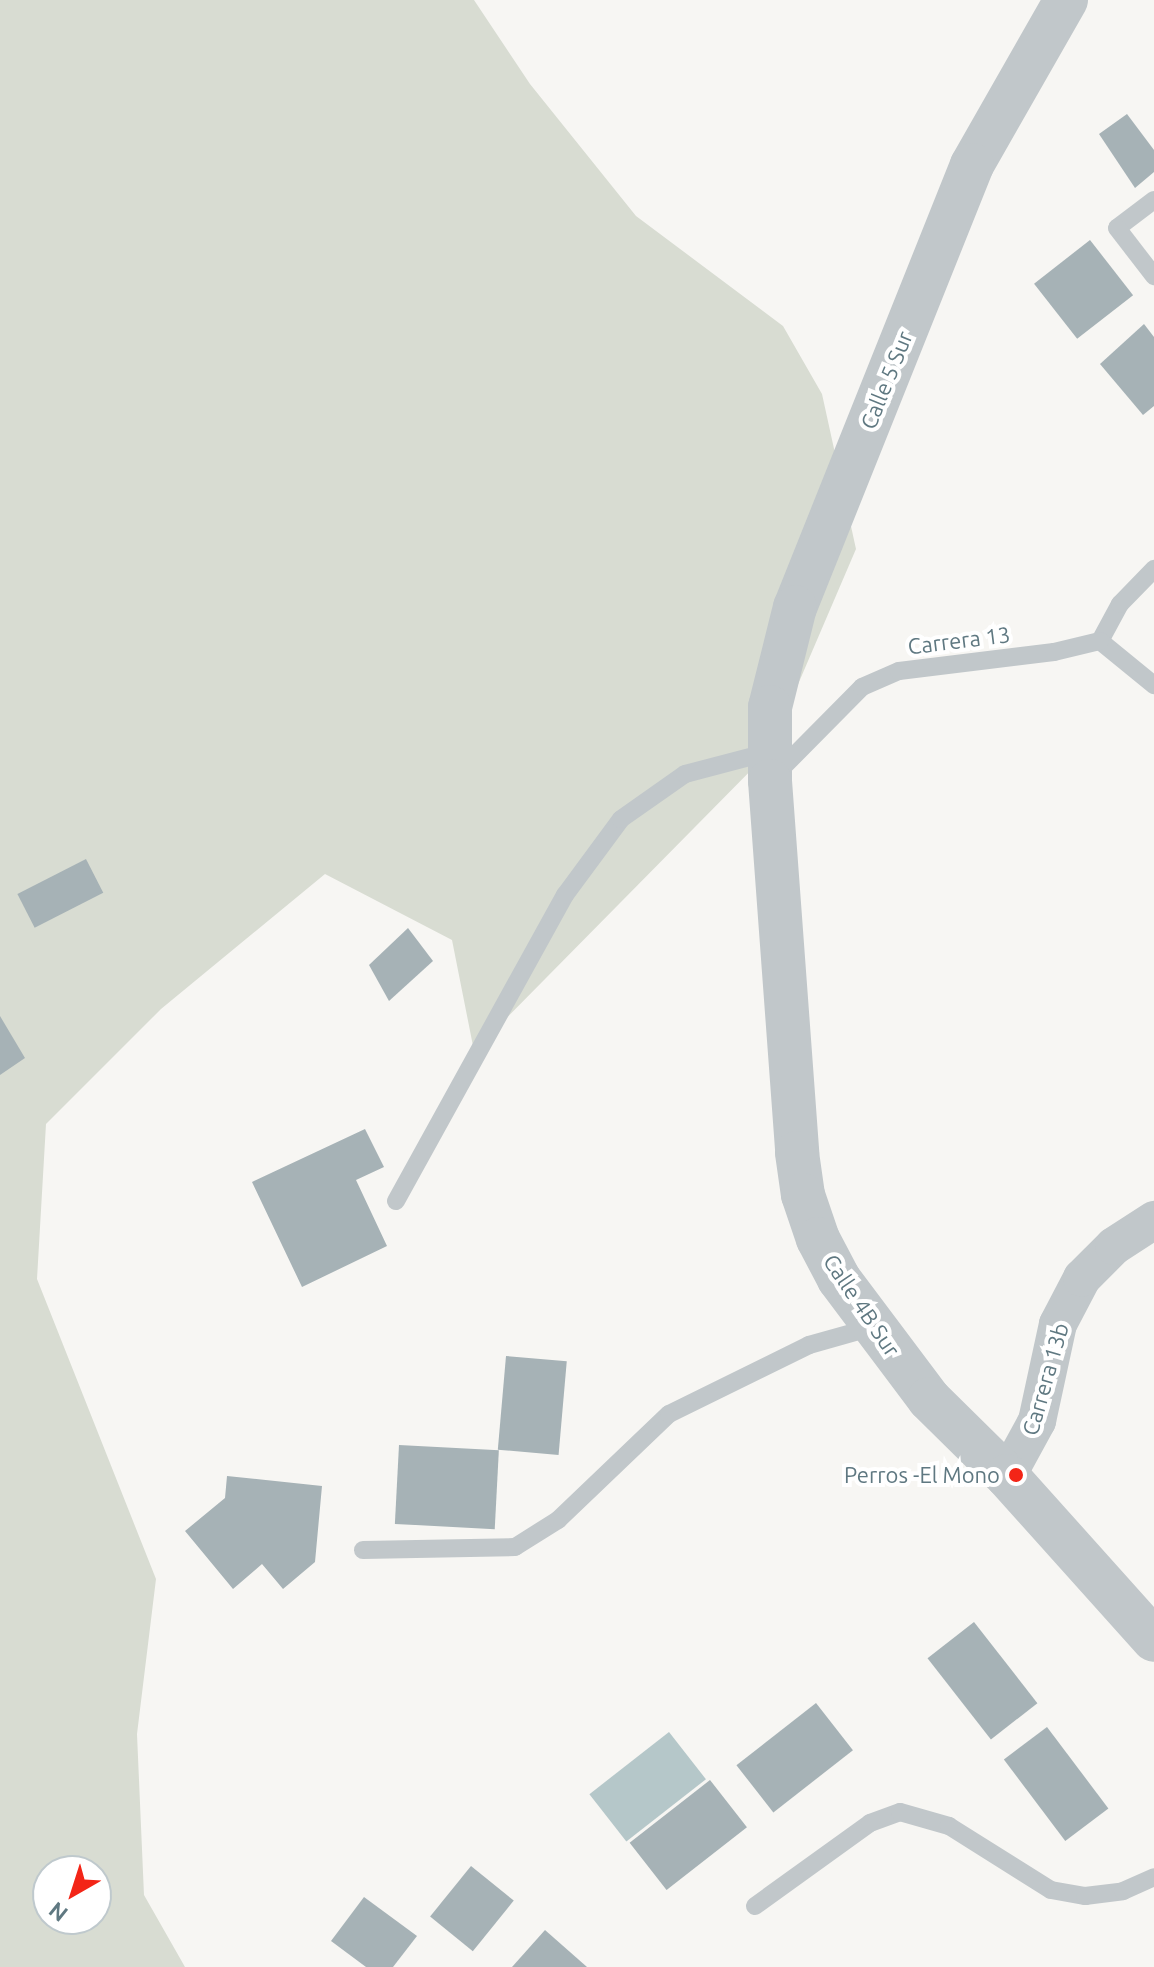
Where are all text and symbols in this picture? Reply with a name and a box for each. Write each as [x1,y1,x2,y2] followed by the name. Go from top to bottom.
[854,327,918,433] street label: Calle 5 Sur
[906,621,1012,659] street label: Carrera 13
[818,1249,906,1361] street label: Calle 4B Sur
[1016,1320,1074,1438] street label: Carrera 13b
[844,1462,1000,1488] place label: Perros -El Mono
[1007,1466,1025,1484] marker: Perros -El Mono
[32,1855,112,1935] north arrow
[44,1898,72,1927] text: N

